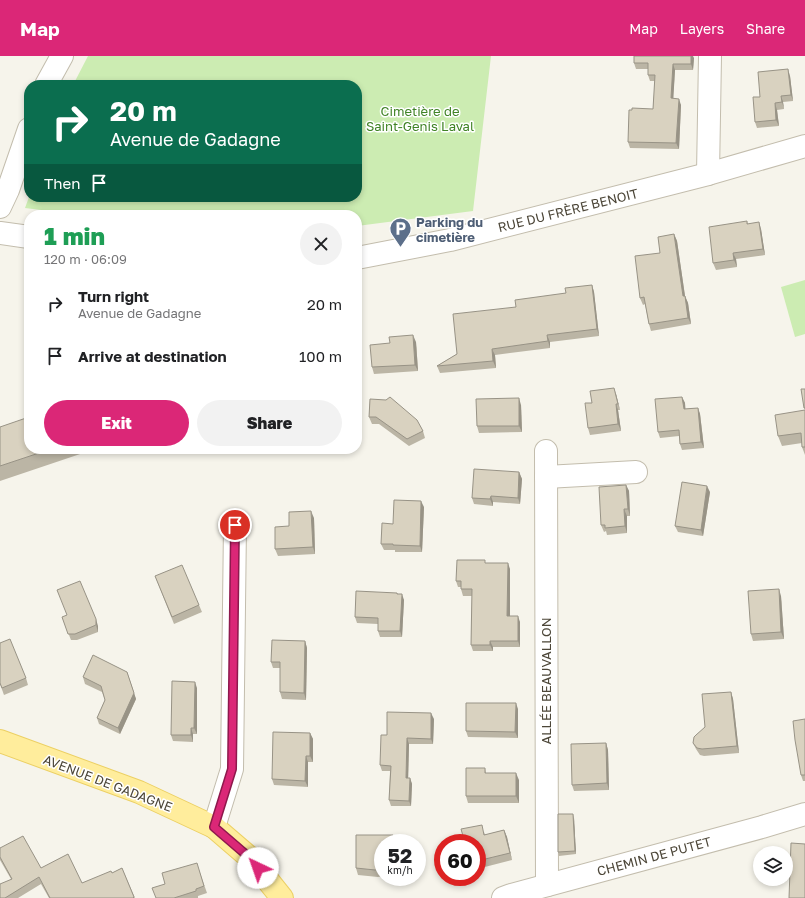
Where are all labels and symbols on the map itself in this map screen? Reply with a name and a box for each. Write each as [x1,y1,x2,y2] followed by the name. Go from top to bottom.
[366,103,474,134] park label: Cimetière de Saint-Genis Laval
[496,185,640,235] street label: RUE DU FRÈRE BENOIT
[416,214,483,245] place label: Parking du cimetière
[387,216,413,249] parking icon: Parking du cimetière
[218,508,252,542] pin
[538,617,554,745] street label: ALLÉE BEAUVALLON
[41,751,175,815] street label: AVENUE DE GADAGNE
[595,833,713,879] street label: CHEMIN DE PUTET
[434,834,486,886] speed limit sign: 60
[237,847,279,889] position arrow

